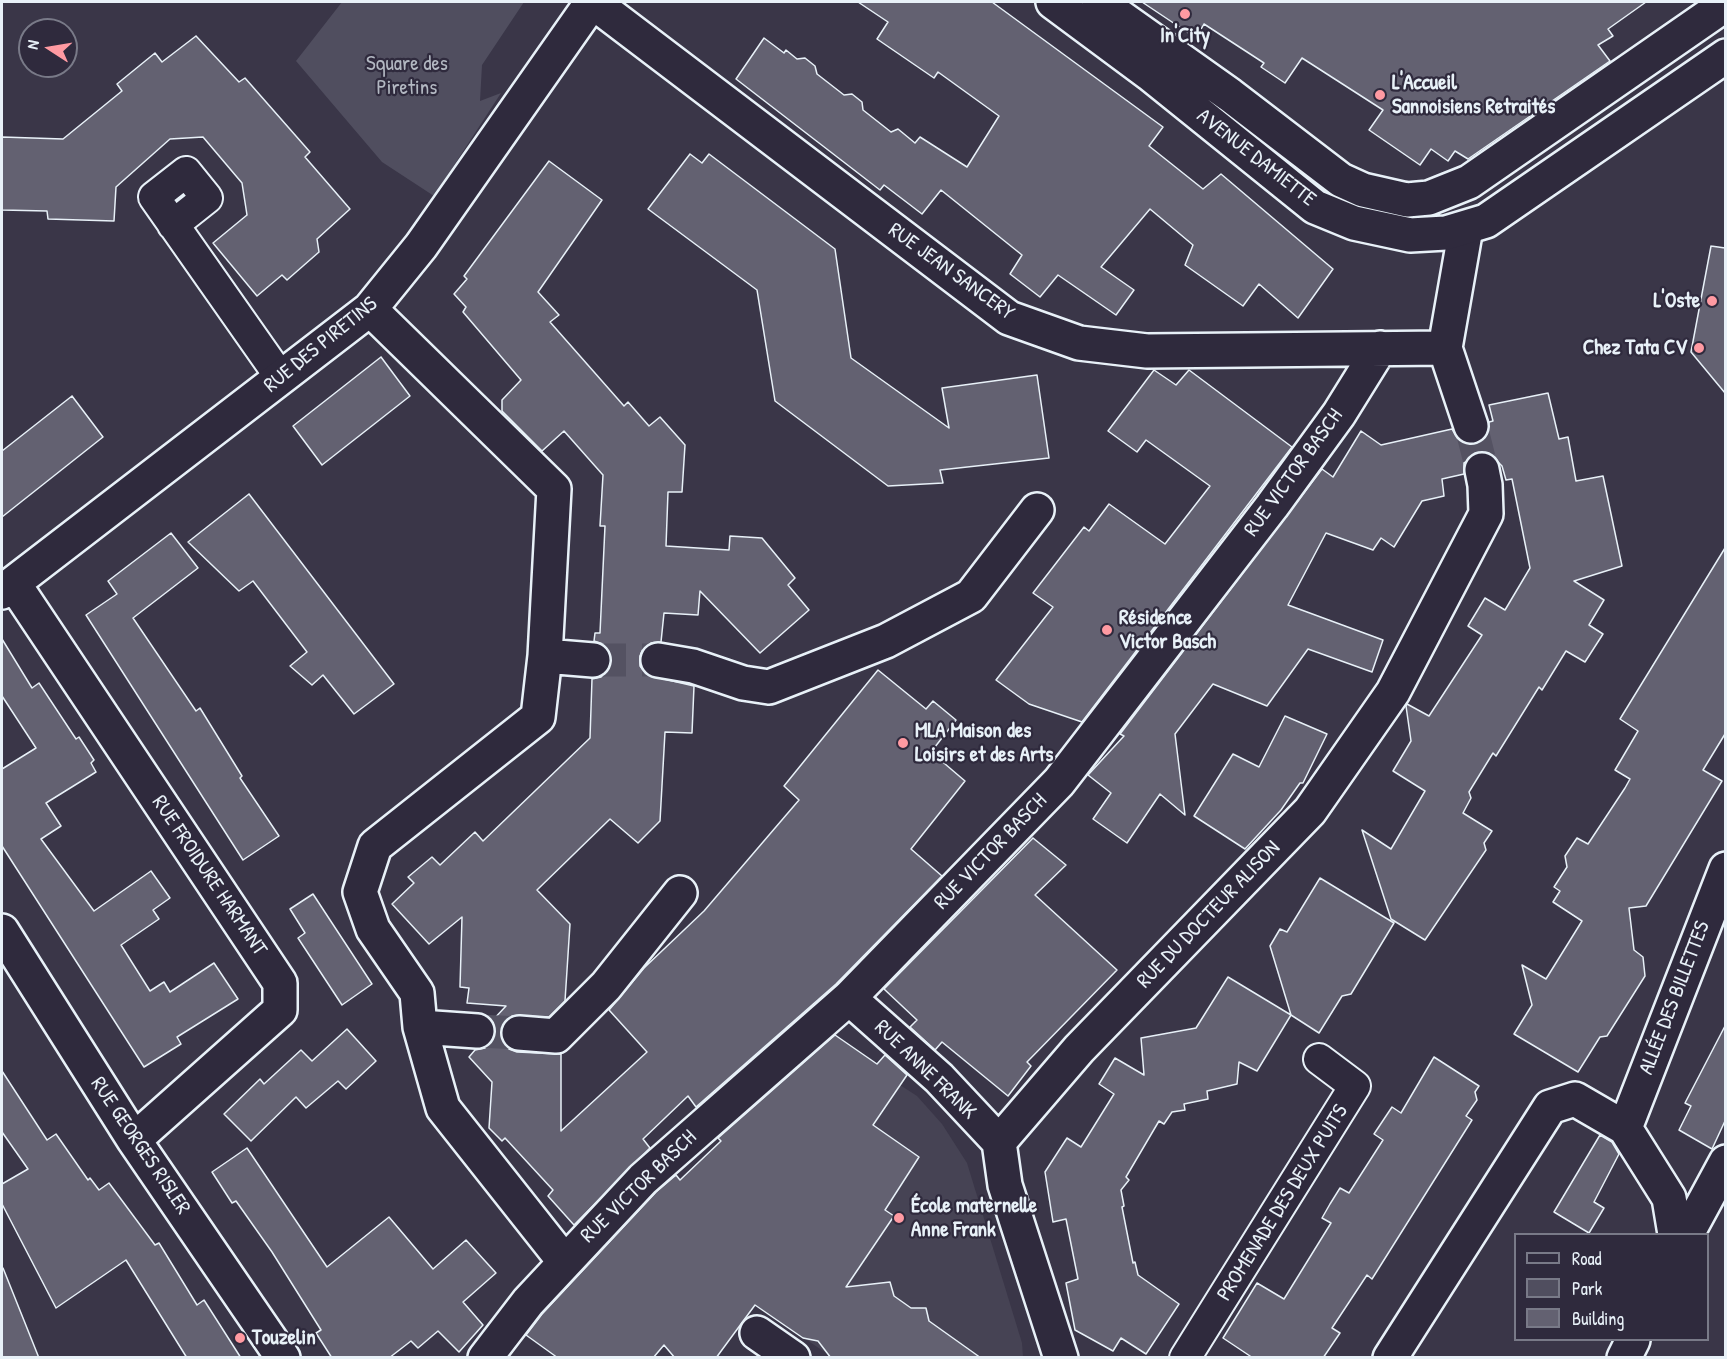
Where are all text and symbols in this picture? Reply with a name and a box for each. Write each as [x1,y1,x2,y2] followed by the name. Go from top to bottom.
[1178,7,1192,21] marker: In'City
[18,18,78,78] north arrow
[1160,23,1210,49] place label: In'City
[21,38,44,51] text: N
[366,51,448,101] park label: Square des Piretins
[1392,70,1555,120] place label: L'Accueil Sannoisiens Retraités
[1373,88,1387,102] marker: L'Accueil Sannoisiens Retraités
[1191,104,1321,212] street label: AVENUE DAMIETTE
[883,218,1019,326] street label: RUE JEAN SANCERY
[1653,288,1700,314] place label: L'Oste
[259,292,383,398] street label: RUE DES PIRETINS
[1705,294,1719,308] marker: L'Oste
[1583,335,1687,361] place label: Chez Tata CV
[1692,341,1706,355] marker: Chez Tata CV
[1239,404,1349,542] street label: RUE VICTOR BASCH
[1119,605,1216,655] place label: Résidence Victor Basch
[1100,623,1114,637] marker: Résidence Victor Basch
[915,718,1053,768] place label: MLA Maison des Loisirs et des Arts
[896,736,910,750] marker: MLA Maison des Loisirs et des Arts
[929,789,1053,915] street label: RUE VICTOR BASCH
[146,791,272,961] street label: RUE FROIDURE HARMANT
[1132,836,1286,994] street label: RUE DU DOCTEUR ALISON
[1634,918,1716,1078] street label: ALLÉE DES BILLETTES
[869,1015,981,1125] street label: RUE ANNE FRANK
[85,1072,195,1220] street label: RUE GEORGES RISLER
[1212,1100,1354,1306] street label: PROMENADE DES DEUX PUITS
[576,1125,702,1249] street label: RUE VICTOR BASCH
[911,1193,1037,1243] place label: École maternelle Anne Frank
[892,1211,906,1225] marker: École maternelle Anne Frank
[1514,1233,1709,1341] legend
[1572,1246,1602,1271] text: Road
[1572,1276,1602,1301] text: Park
[1572,1306,1624,1331] text: Building
[252,1325,316,1351] place label: Touzelin
[233,1331,247,1345] marker: Touzelin

